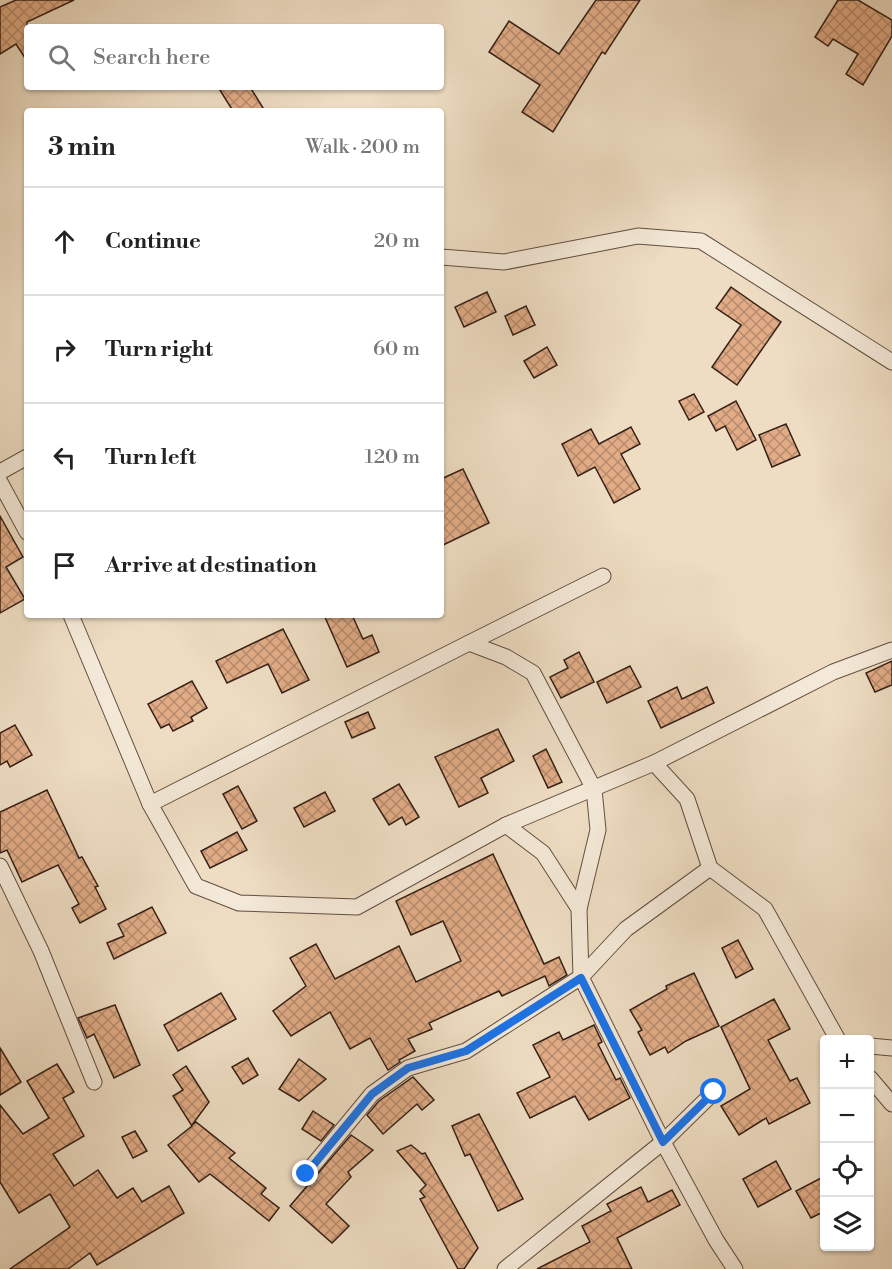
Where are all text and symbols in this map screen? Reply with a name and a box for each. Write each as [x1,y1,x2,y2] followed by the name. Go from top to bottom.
[24,24,444,90] search box
[45,41,78,74] icon: search
[93,44,210,71] text: Search here
[48,131,116,163] text: 3 min
[306,135,420,160] text: Walk · 200 m
[48,225,81,258] icon: ahead
[105,228,201,255] text: Continue
[374,229,420,254] text: 20 m
[48,333,81,366] icon: right
[105,336,213,363] text: Turn right
[373,337,420,362] text: 60 m
[48,441,81,474] icon: left
[105,444,196,471] text: Turn left
[365,445,420,470] text: 120 m
[48,549,81,582] icon: arrive
[105,552,317,579] text: Arrive at destination
[820,1035,874,1251] map controls
[820,1035,874,1089] button: +
[700,1078,726,1104] route start
[820,1089,874,1143] button: −
[820,1143,874,1197] button: locate
[292,1160,318,1186] route end
[820,1197,874,1251] button: layers

